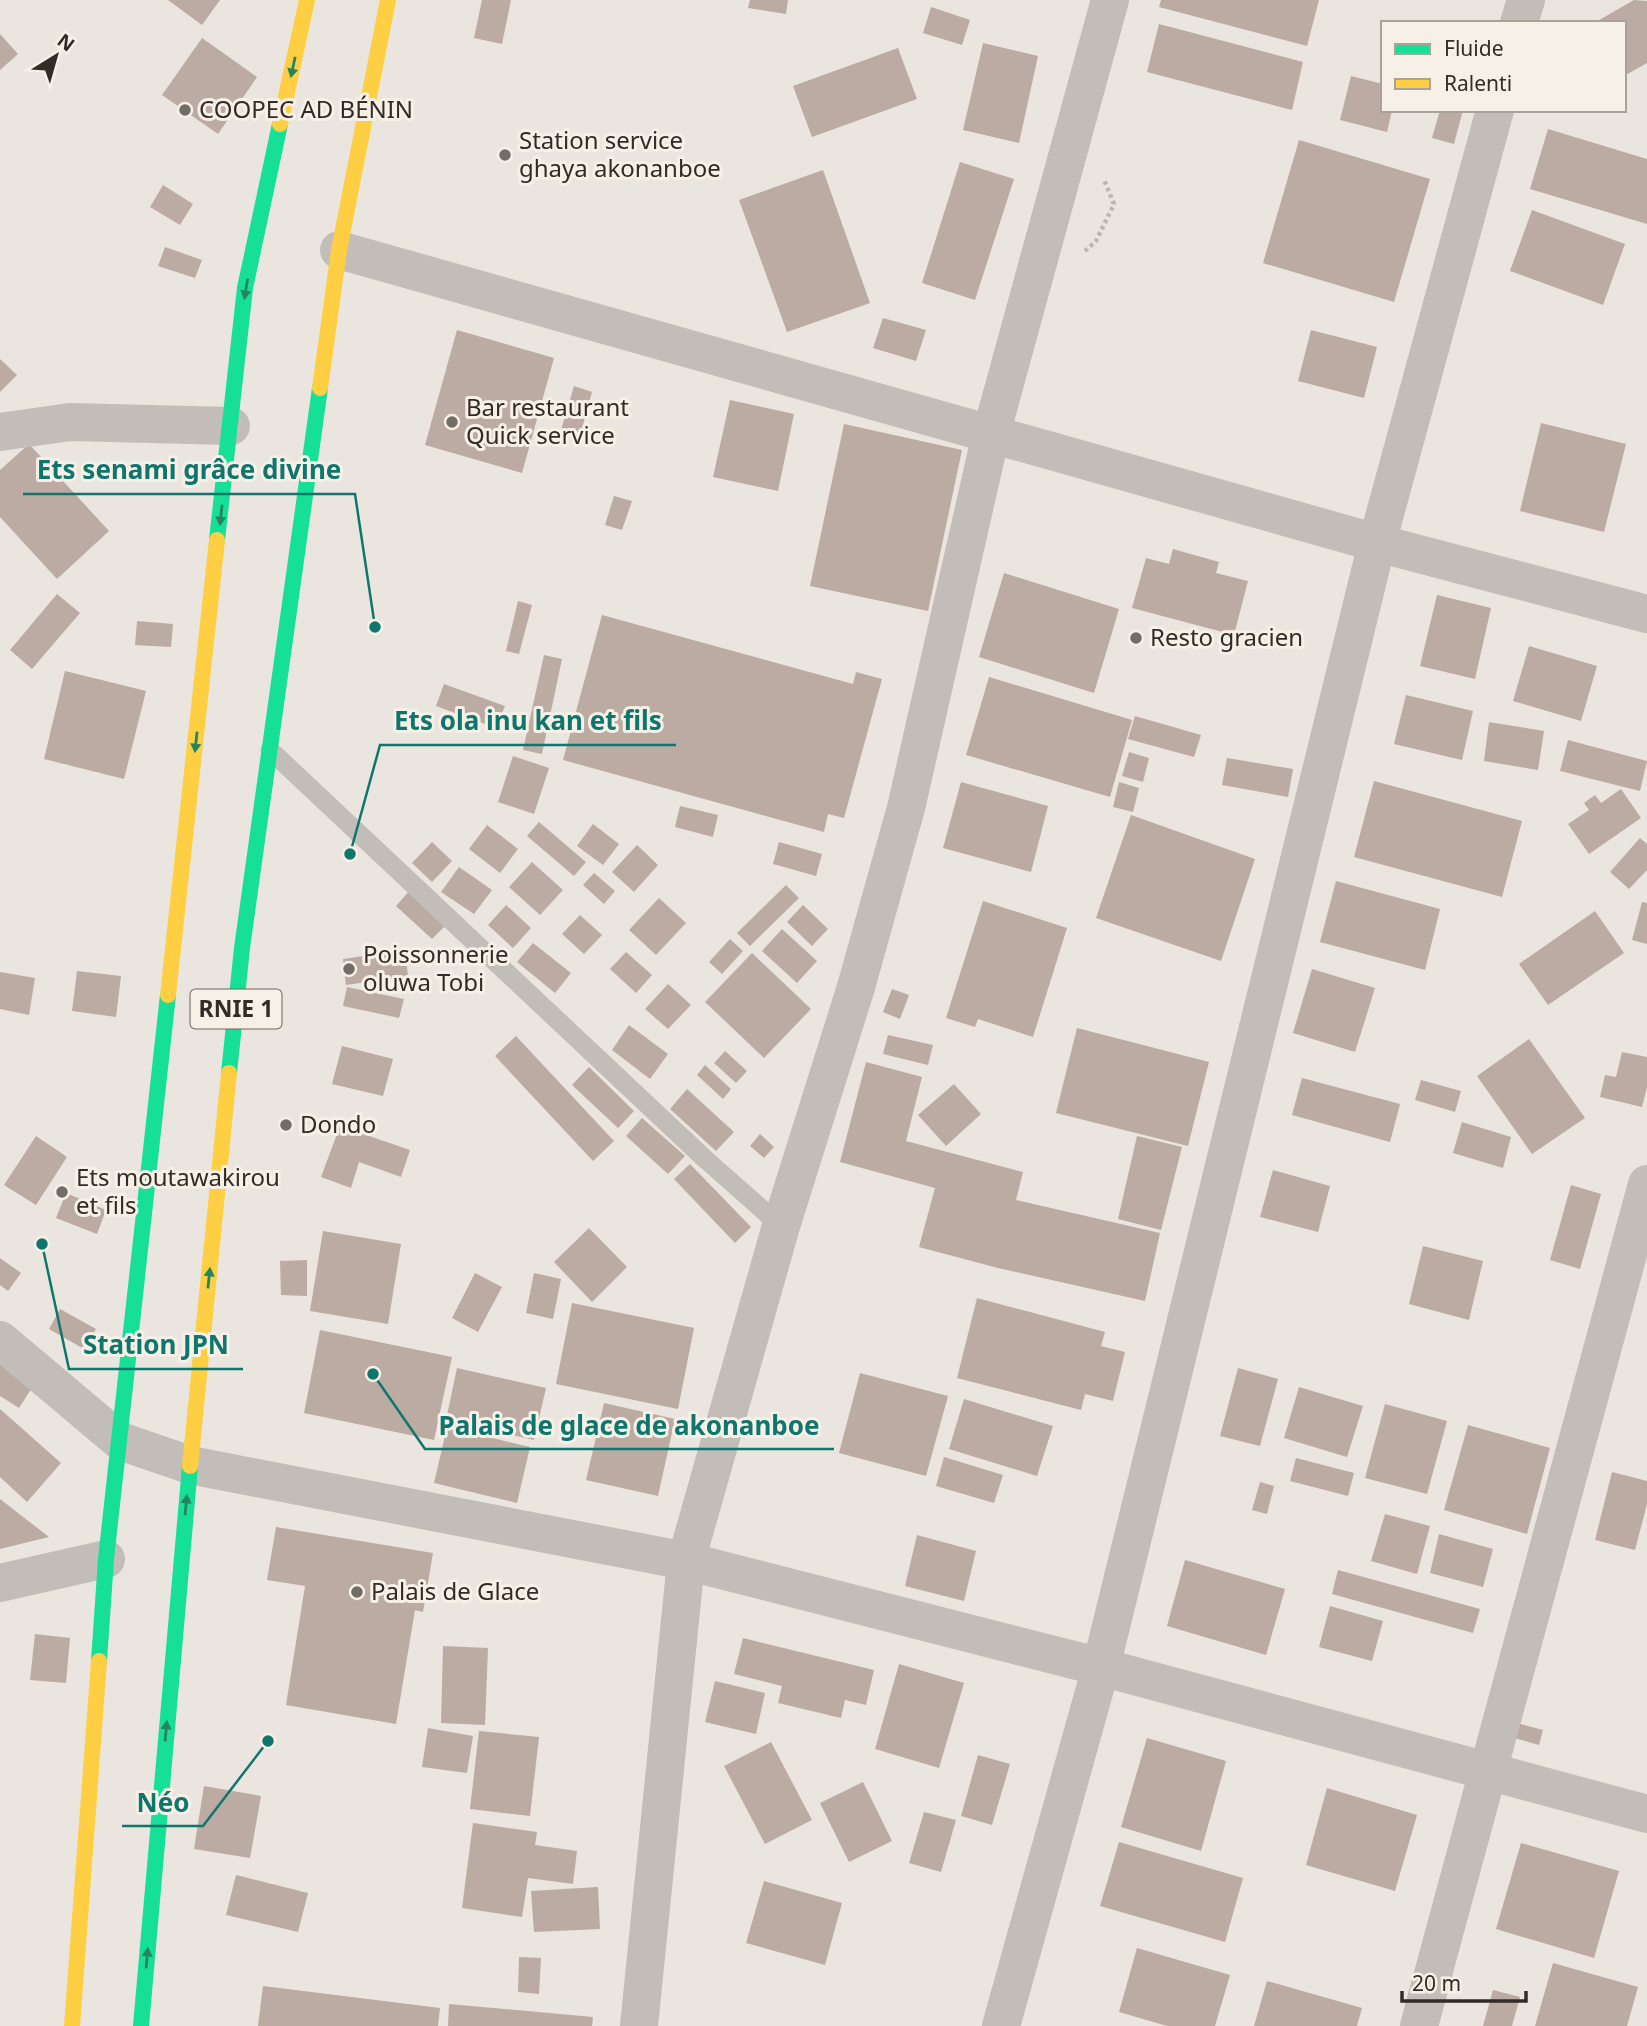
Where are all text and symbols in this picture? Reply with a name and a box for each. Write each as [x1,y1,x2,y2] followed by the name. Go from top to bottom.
[21,21,91,91] north arrow
[1381,21,1626,112] legend
[52,27,80,57] text: N
[1444,34,1503,62] text: Fluide
[287,56,298,78] one-way arrow
[1444,69,1512,97] text: Ralenti
[199,92,413,125] place label: COOPEC AD BÉNIN
[177,102,193,118] marker: COOPEC AD BÉNIN
[519,123,721,184] place label: Station service ghaya akonanboe
[497,147,513,163] marker: Station service ghaya akonanboe
[240,278,251,300] one-way arrow
[466,390,629,451] place label: Bar restaurant Quick service
[444,414,460,430] marker: Bar restaurant Quick service
[23,447,355,494] callout: Ets senami grâce divine
[37,451,341,487] text: Ets senami grâce divine
[215,505,226,527] one-way arrow
[1150,620,1303,653] place label: Resto gracien
[1128,630,1144,646] marker: Resto gracien
[380,698,676,745] callout: Ets ola inu kan et fils
[394,702,662,738] text: Ets ola inu kan et fils
[191,731,202,753] one-way arrow
[363,937,509,998] place label: Poissonnerie oluwa Tobi
[341,961,357,977] marker: Poissonnerie oluwa Tobi
[190,990,282,1028] road number: RNIE 1
[300,1107,376,1140] place label: Dondo
[278,1117,294,1133] marker: Dondo
[76,1160,280,1221] place label: Ets moutawakirou et fils
[54,1184,70,1200] marker: Ets moutawakirou et fils
[203,1267,214,1289] one-way arrow
[69,1322,243,1369] callout: Station JPN
[83,1326,229,1362] text: Station JPN
[425,1402,834,1449] callout: Palais de glace de akonanboe
[438,1407,820,1443] text: Palais de glace de akonanboe
[181,1494,192,1516] one-way arrow
[371,1574,539,1607] place label: Palais de Glace
[349,1584,365,1600] marker: Palais de Glace
[161,1720,172,1742] one-way arrow
[122,1779,203,1826] callout: Néo
[137,1784,189,1820] text: Néo
[141,1947,152,1969] one-way arrow
[1402,1960,1526,2004] scale bar
[1412,1969,1461,1997] text: 20 m

